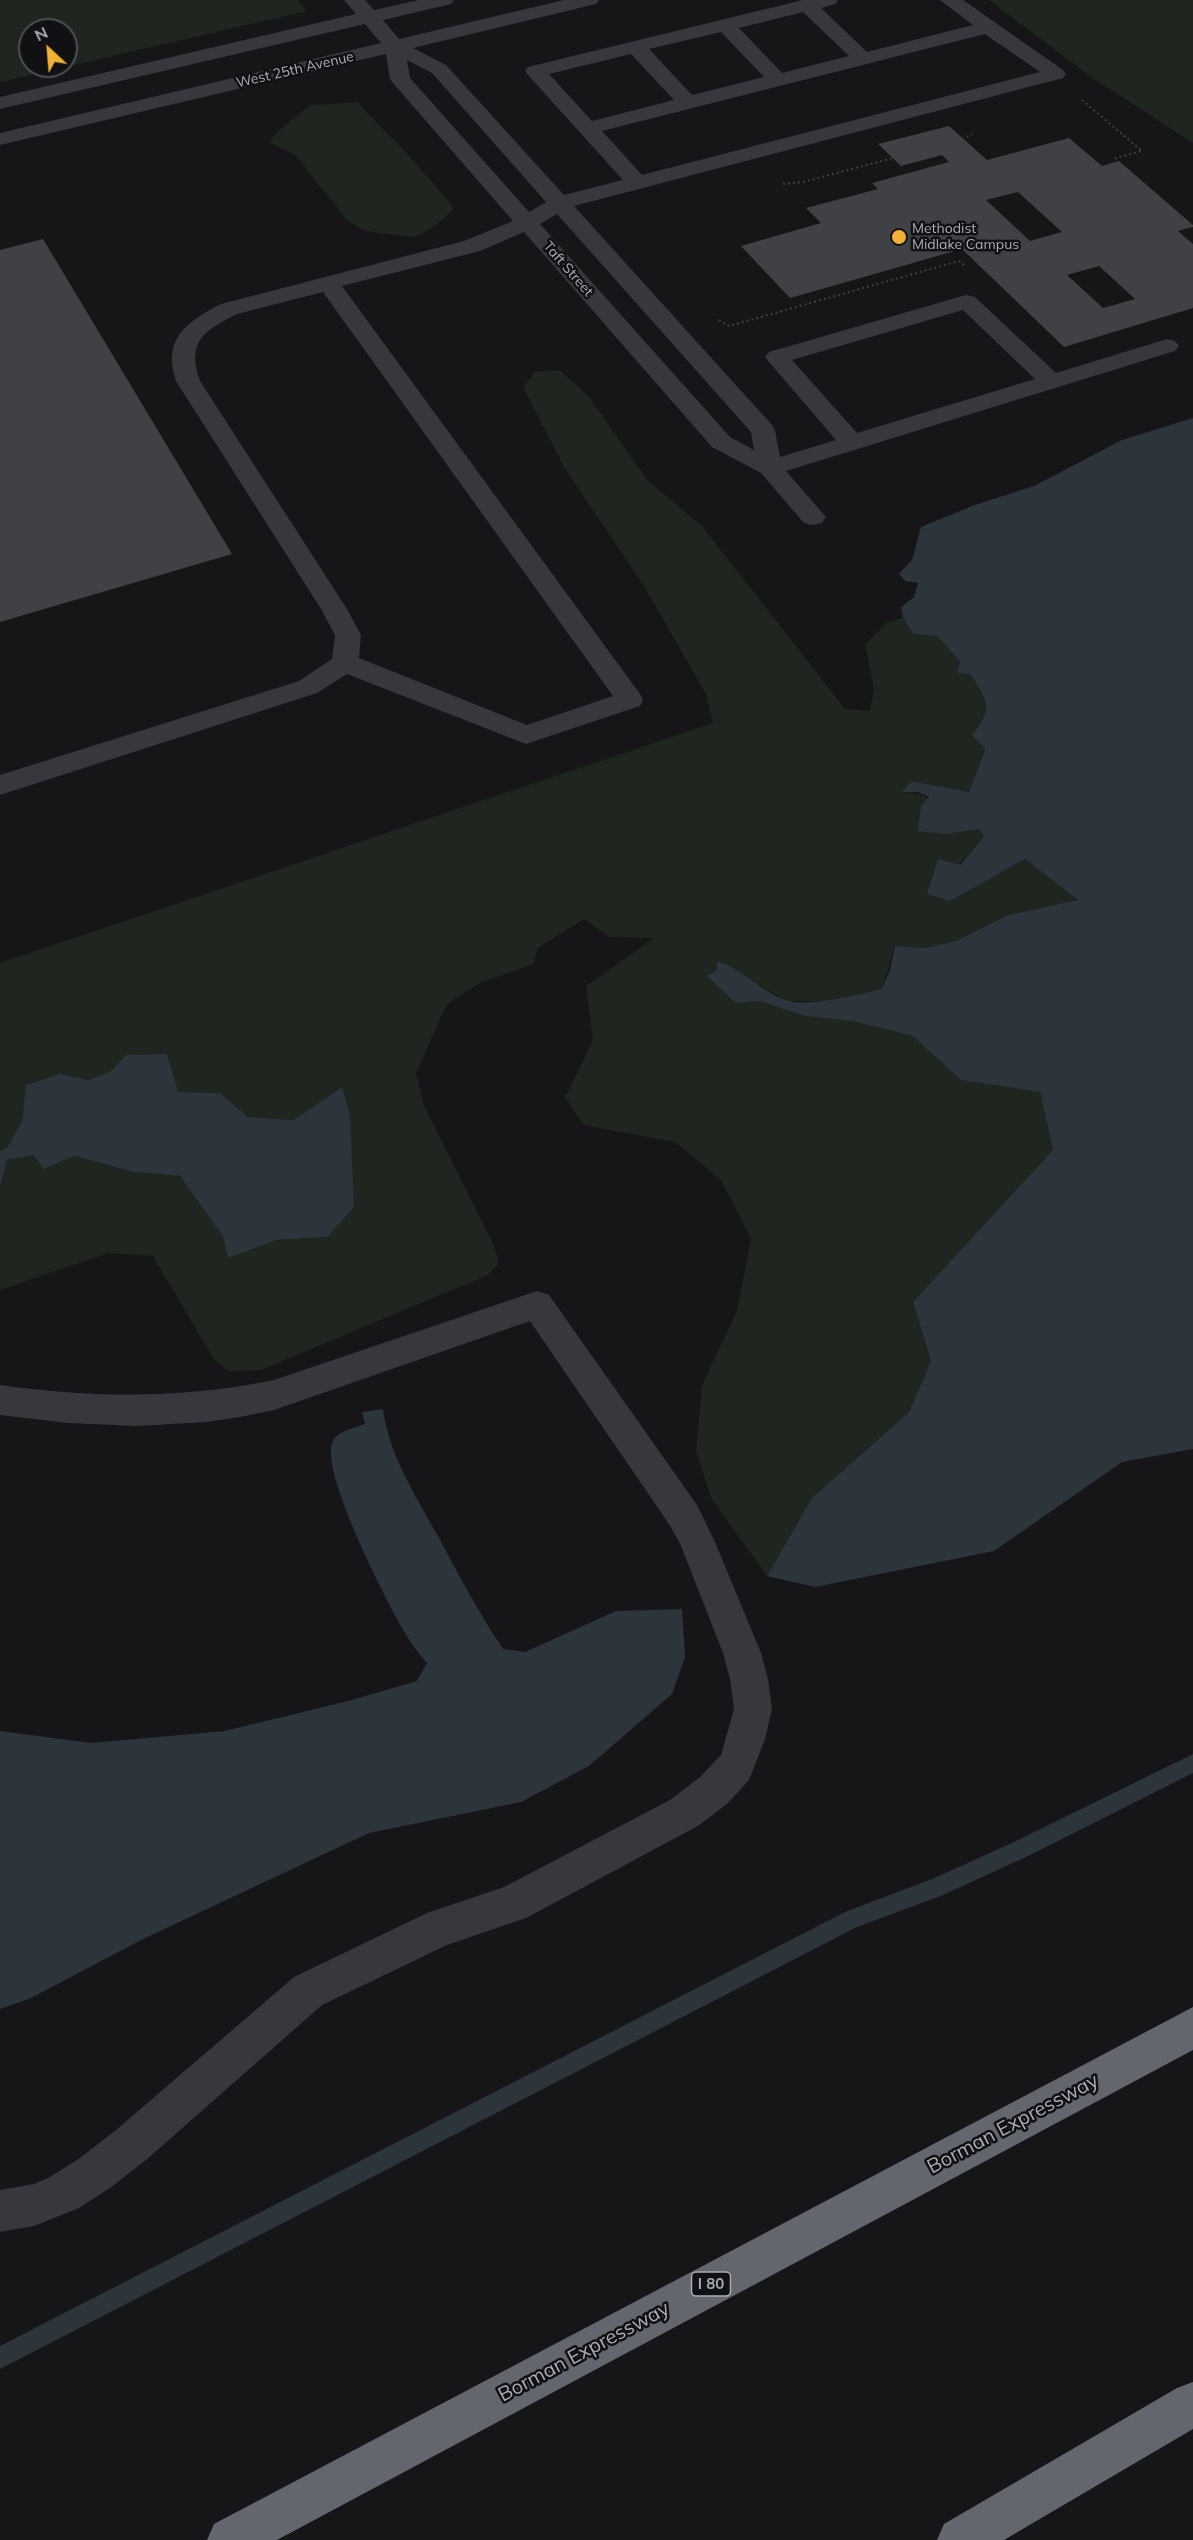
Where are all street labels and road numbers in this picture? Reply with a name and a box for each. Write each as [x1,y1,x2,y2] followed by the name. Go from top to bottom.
[235,48,355,92] street label: West 25th Avenue
[540,238,596,300] street label: Taft Street
[923,2069,1103,2179] street label: Borman Expressway
[692,2272,730,2296] road number: I 80
[494,2297,674,2407] street label: Borman Expressway

